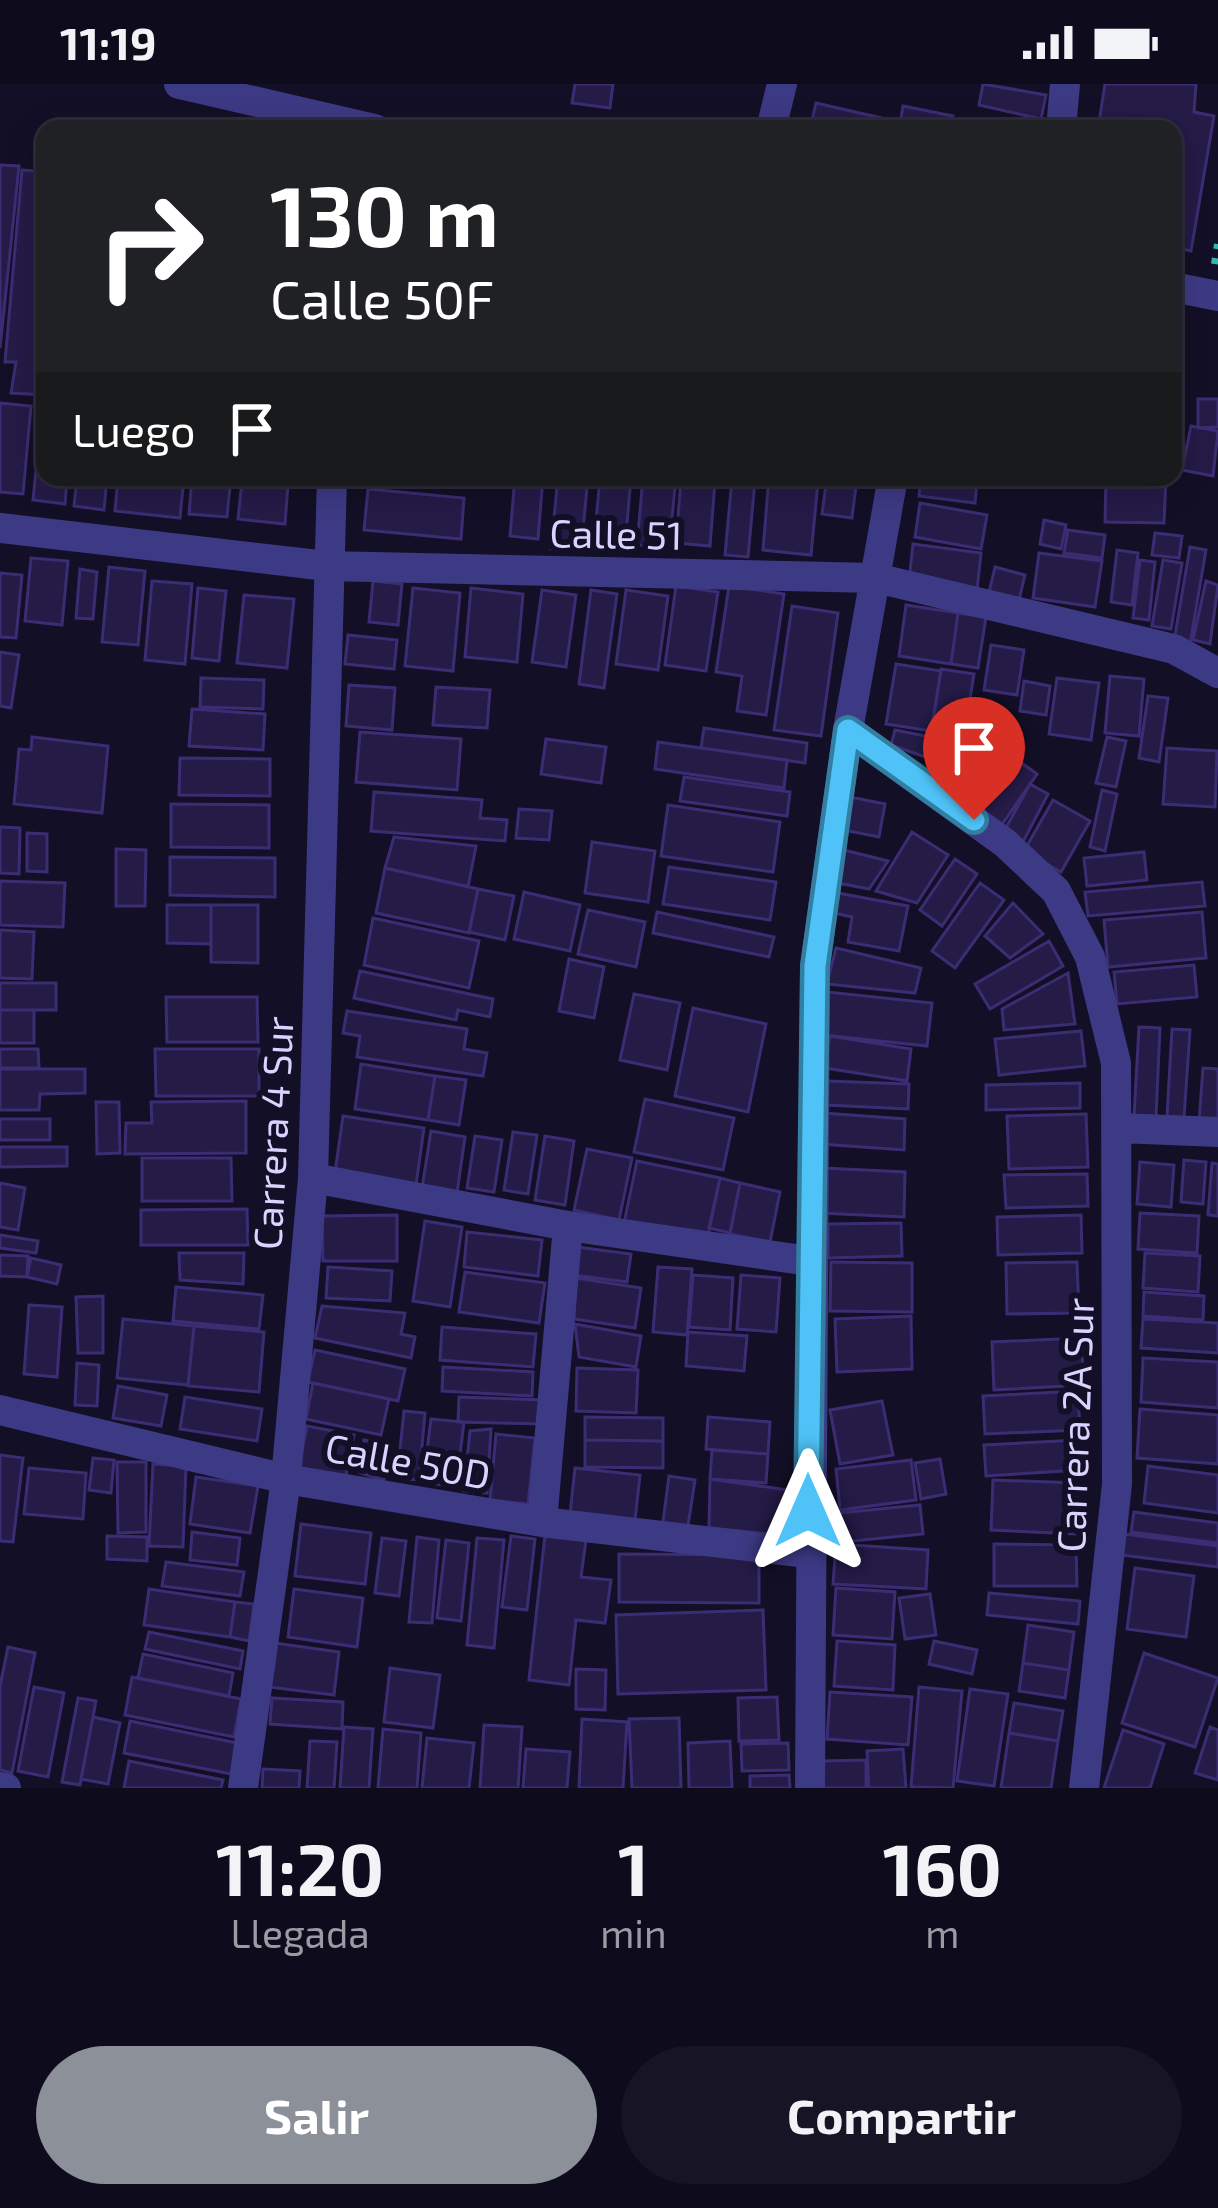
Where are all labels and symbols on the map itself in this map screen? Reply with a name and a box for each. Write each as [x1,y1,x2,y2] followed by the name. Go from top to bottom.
[549,508,683,558] street label: Calle 51
[923,697,1025,820] pin
[242,1015,302,1251] street label: Carrera 4 Sur
[1046,1297,1102,1553] street label: Carrera 2A Sur
[322,1422,494,1498] street label: Calle 50D
[745,1448,871,1574] position arrow

